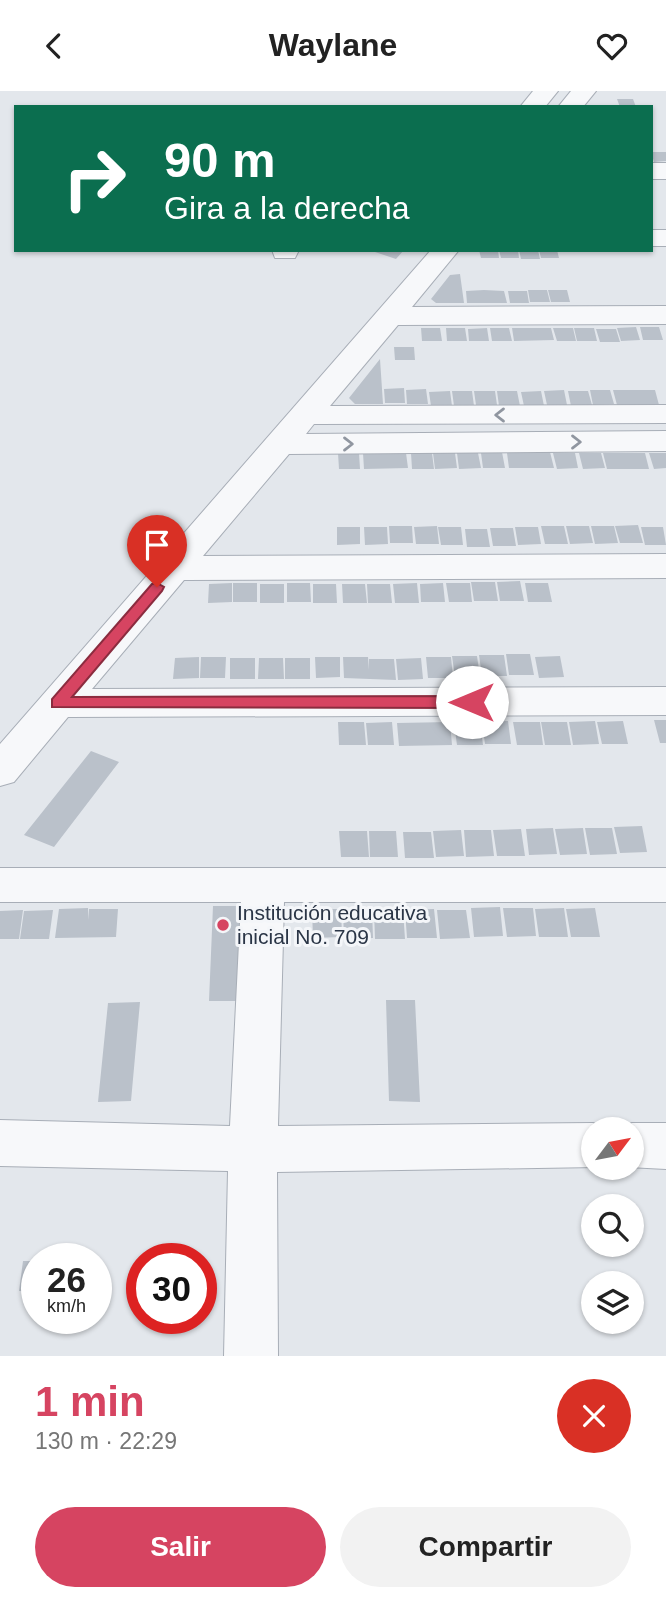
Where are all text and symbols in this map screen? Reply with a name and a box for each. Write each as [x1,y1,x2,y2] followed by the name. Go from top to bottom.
[35,27,73,65] icon: back
[269,27,397,63] text: Waylane
[593,27,631,65] icon: heart
[49,133,140,224] icon: right
[164,133,276,187] text: 90 m
[164,190,409,226] text: Gira a la derecha
[494,407,505,423] one-way arrow
[571,434,581,450] one-way arrow
[343,436,354,452] one-way arrow
[127,515,187,587] pin
[138,526,176,564] icon: arrive
[435,665,509,739] position arrow
[237,901,428,948] place label: Institución educativa inicial No. 709
[215,917,231,933] marker: Institución educativa inicial No. 709
[581,1117,644,1179] north arrow
[581,1117,644,1334] map controls
[581,1194,644,1257] button: search
[126,1243,217,1334] speed limit sign: 30
[47,1260,86,1299] text: 26
[581,1271,644,1334] button: layers
[47,1296,86,1316] text: km/h
[35,1378,145,1425] text: 1 min
[557,1379,631,1453] button: close
[35,1428,177,1454] text: 130 m · 22:29
[35,1507,326,1587] button: Salir
[340,1507,631,1587] button: Compartir

